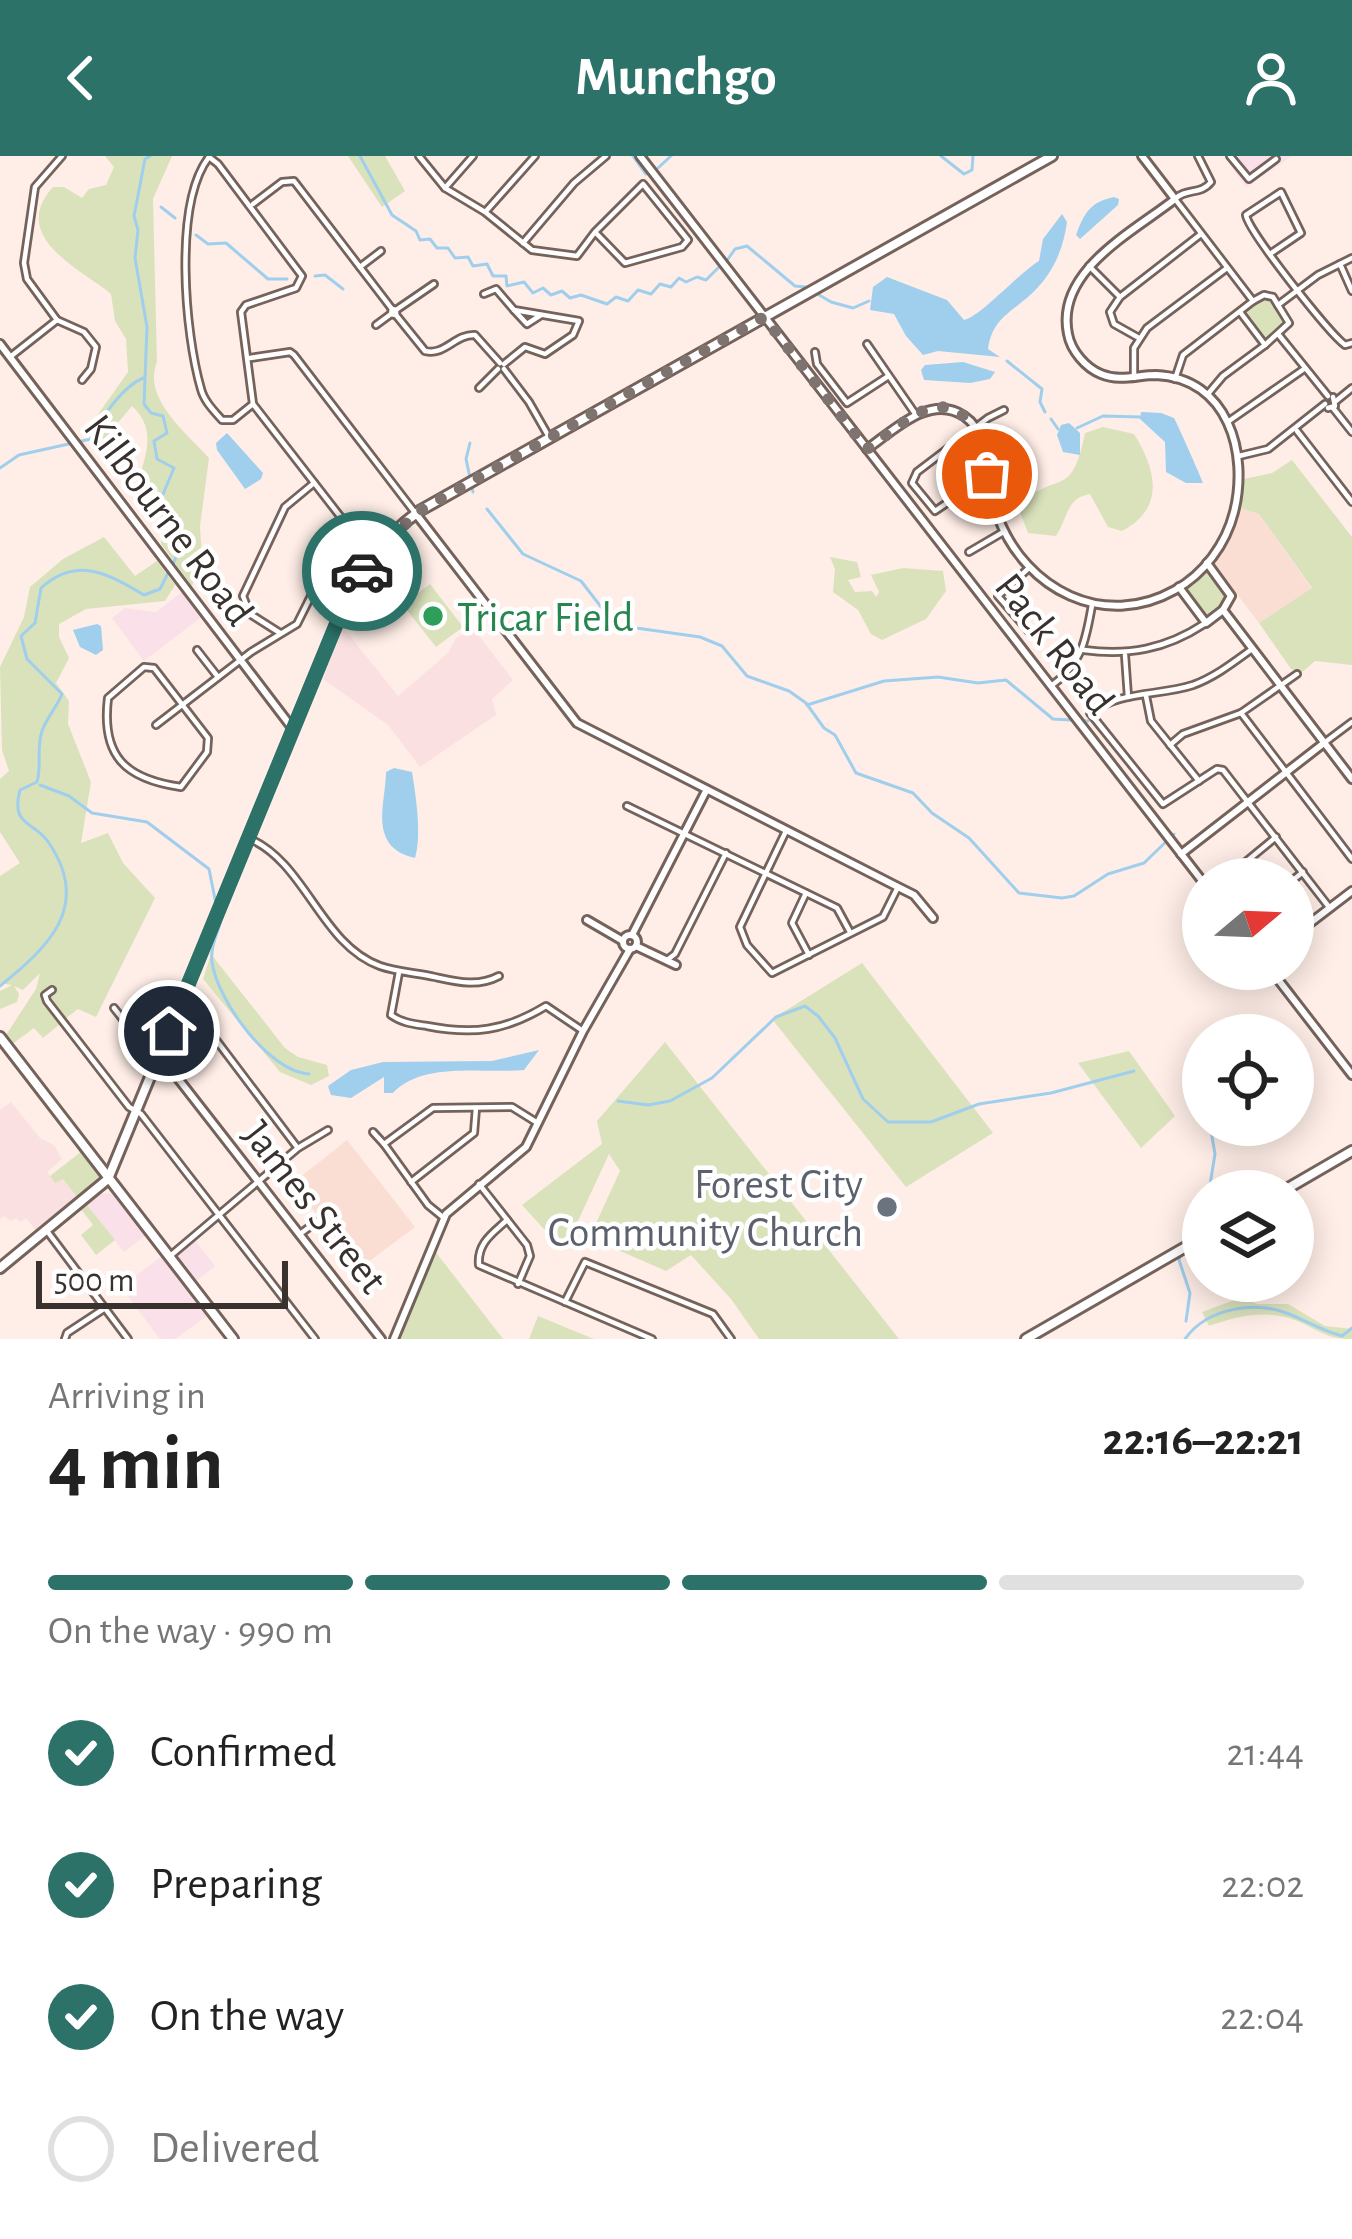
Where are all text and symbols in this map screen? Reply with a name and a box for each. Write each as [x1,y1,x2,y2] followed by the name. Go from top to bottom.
[48,45,114,111] icon: back
[1238,45,1304,111] icon: person
[575,51,777,105] text: Munchgo
[76,407,261,633] street label: Kilbourne Road
[936,423,1038,525] pin
[954,441,1020,507] icon: bag
[302,511,422,631] courier
[329,538,395,604] icon: car
[987,566,1122,723] street label: Pack Road
[457,597,634,639] place label: Tricar Field
[420,603,446,629] marker: Tricar Field
[1182,858,1314,990] north arrow
[1182,858,1314,1302] map controls
[118,980,220,1082] pin
[136,998,202,1064] icon: home
[1182,1014,1314,1146] button: locate
[235,1113,394,1301] street label: James Street
[548,1164,863,1254] place label: Forest City Community Church
[1182,1170,1314,1302] button: layers
[874,1194,900,1220] marker: Forest City Community Church
[36,1255,288,1308] scale bar
[54,1265,135,1298] text: 500 m
[48,1377,206,1416] text: Arriving in
[1103,1418,1304,1463] text: 22:16–22:21
[48,1426,224,1504] text: 4 min
[48,1612,333,1651] text: On the way · 990 m
[48,1720,114,1786] icon: check
[150,1730,336,1775] text: Confirmed
[1226,1734,1304,1773] text: 21:44
[48,1852,114,1918] icon: check
[150,1862,322,1907] text: Preparing
[1221,1866,1304,1905] text: 22:02
[48,1984,114,2050] icon: check
[150,1994,344,2039] text: On the way
[1220,1998,1304,2037] text: 22:04
[150,2126,319,2171] text: Delivered

